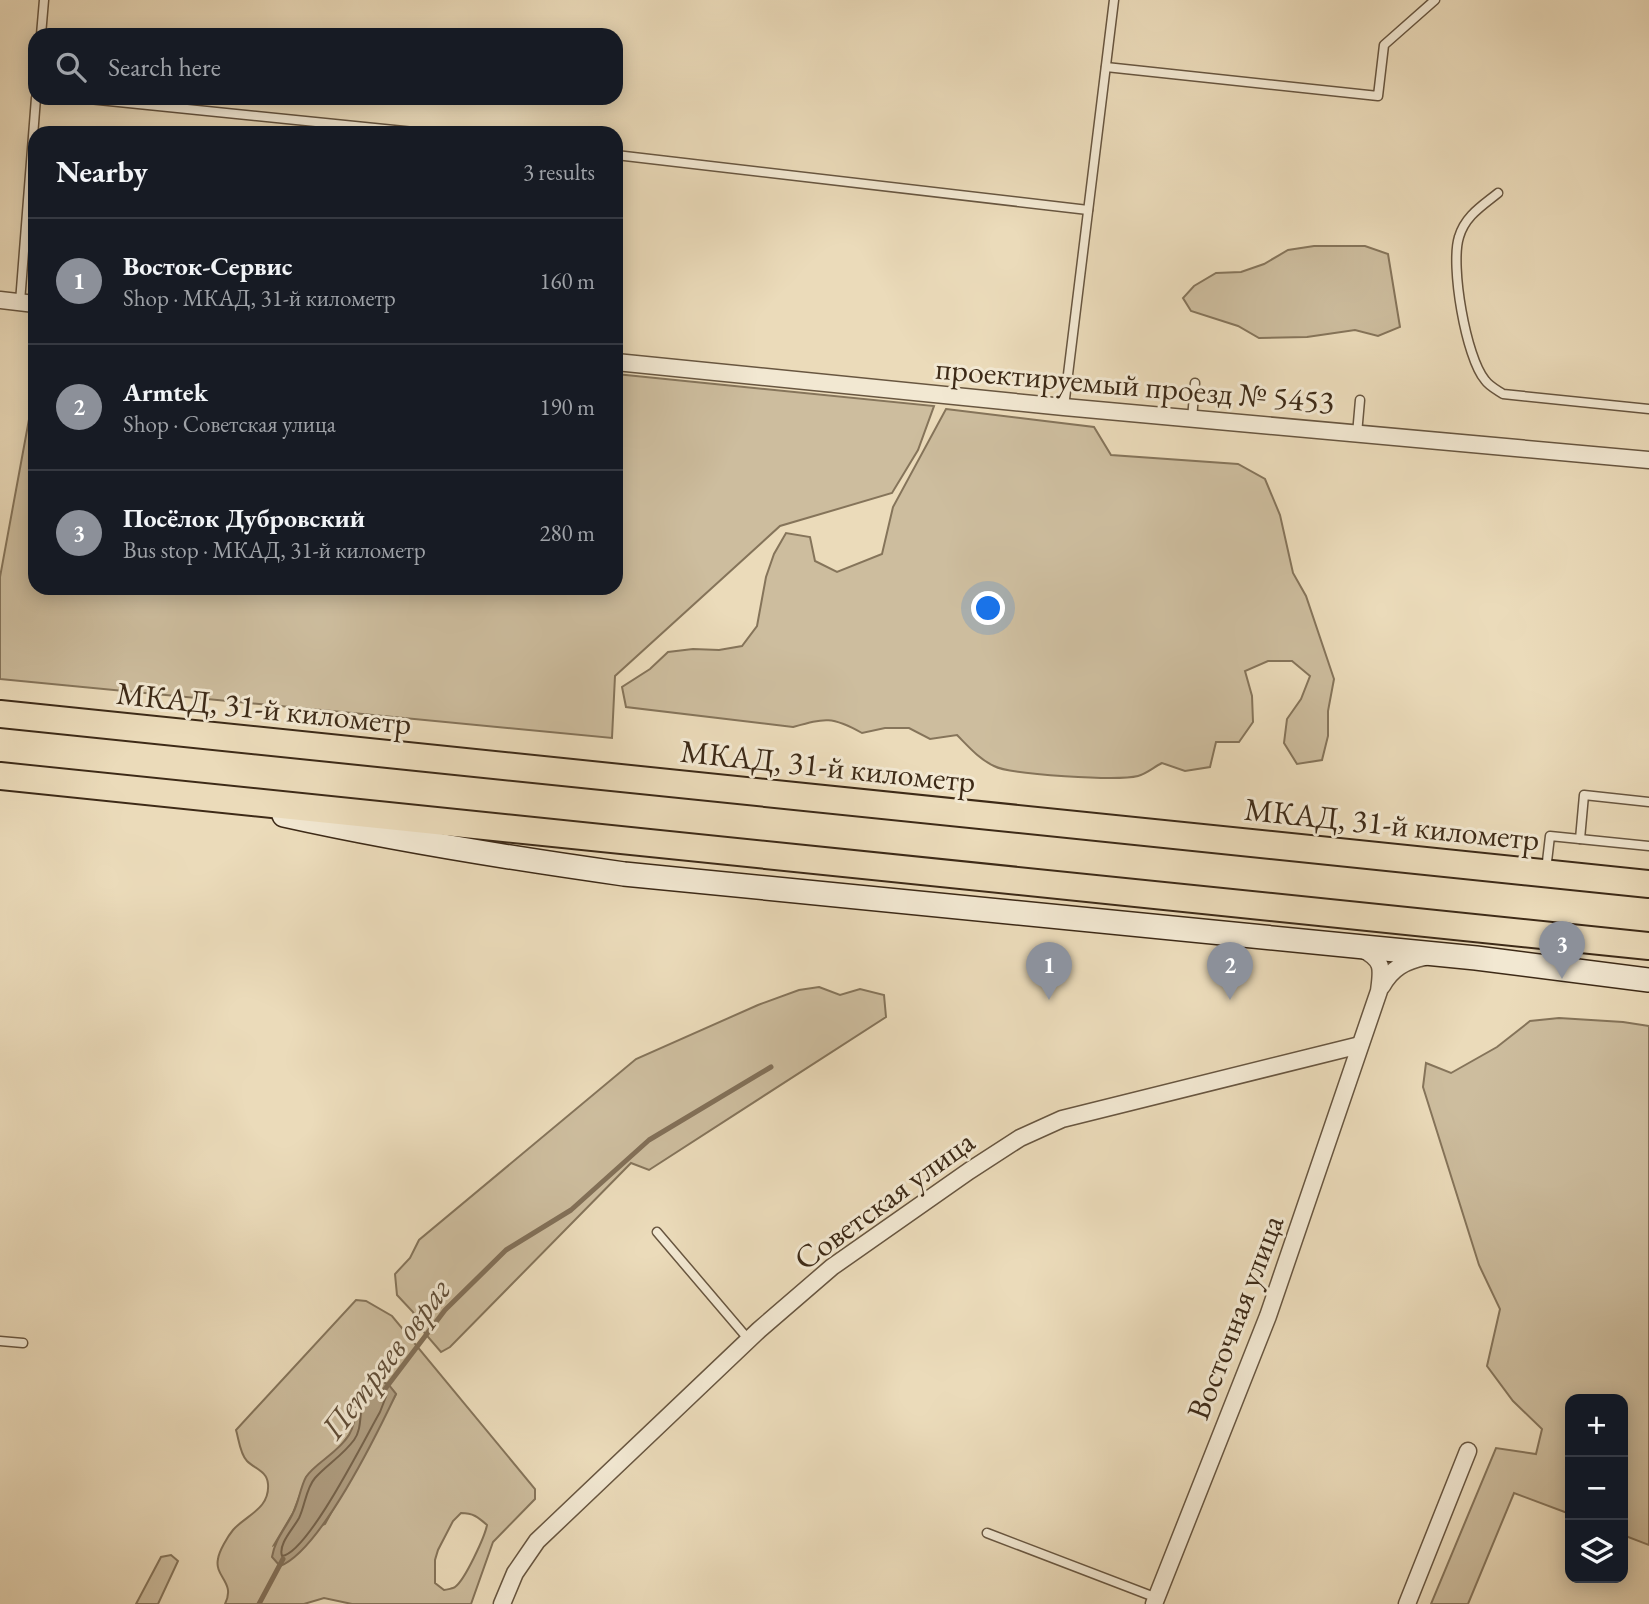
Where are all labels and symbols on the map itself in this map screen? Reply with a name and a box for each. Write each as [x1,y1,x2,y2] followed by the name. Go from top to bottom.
[934,347,1336,423] street label: проектируемый проезд № 5453
[971,591,1005,625] your location
[114,672,414,744] street label: МКАД, 31-й километр
[678,730,978,802] street label: МКАД, 31-й километр
[1242,788,1542,860] street label: МКАД, 31-й километр
[1539,921,1585,979] pin: 3
[1026,942,1072,1000] pin: 1
[1207,942,1253,1000] pin: 2
[785,1120,983,1280] street label: Советская улица
[1177,1209,1293,1425] street label: Восточная улица
[310,1269,460,1448] water label: Петряев овраг

